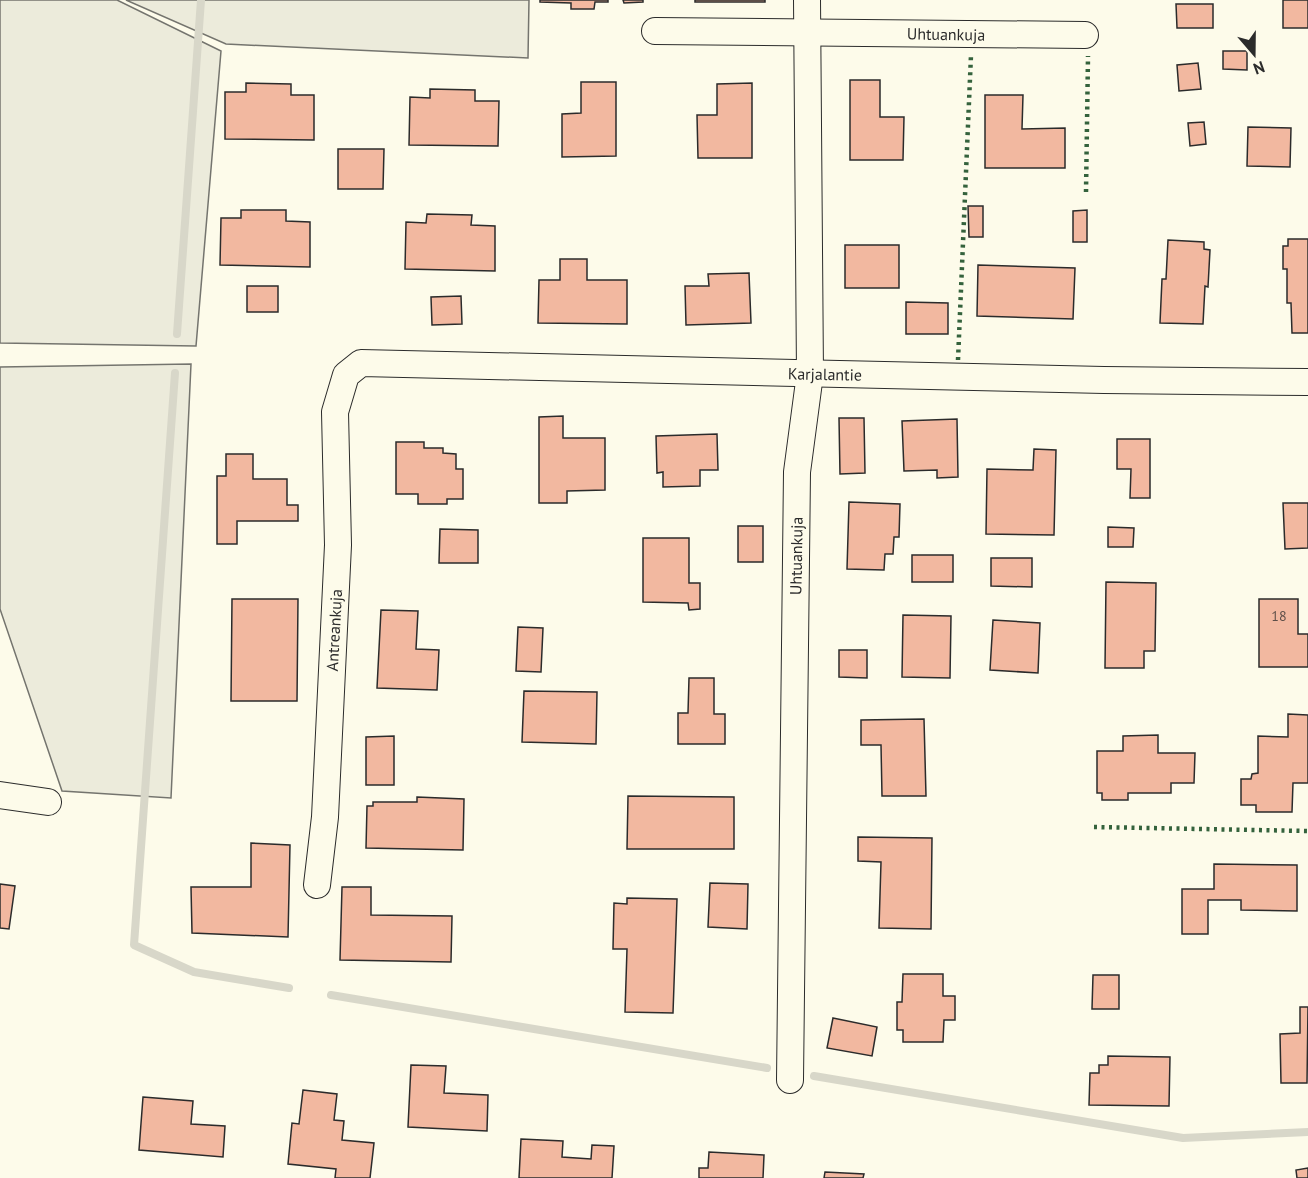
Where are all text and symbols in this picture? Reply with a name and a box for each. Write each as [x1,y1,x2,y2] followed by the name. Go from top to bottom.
[907,23,985,45] street label: Uhtuankuja
[1224,24,1284,84] north arrow
[1251,57,1267,79] text: N
[788,363,862,385] street label: Karjalantie
[785,517,807,595] street label: Uhtuankuja
[322,588,346,672] street label: Antreankuja
[1271,607,1287,625] house number: 18

